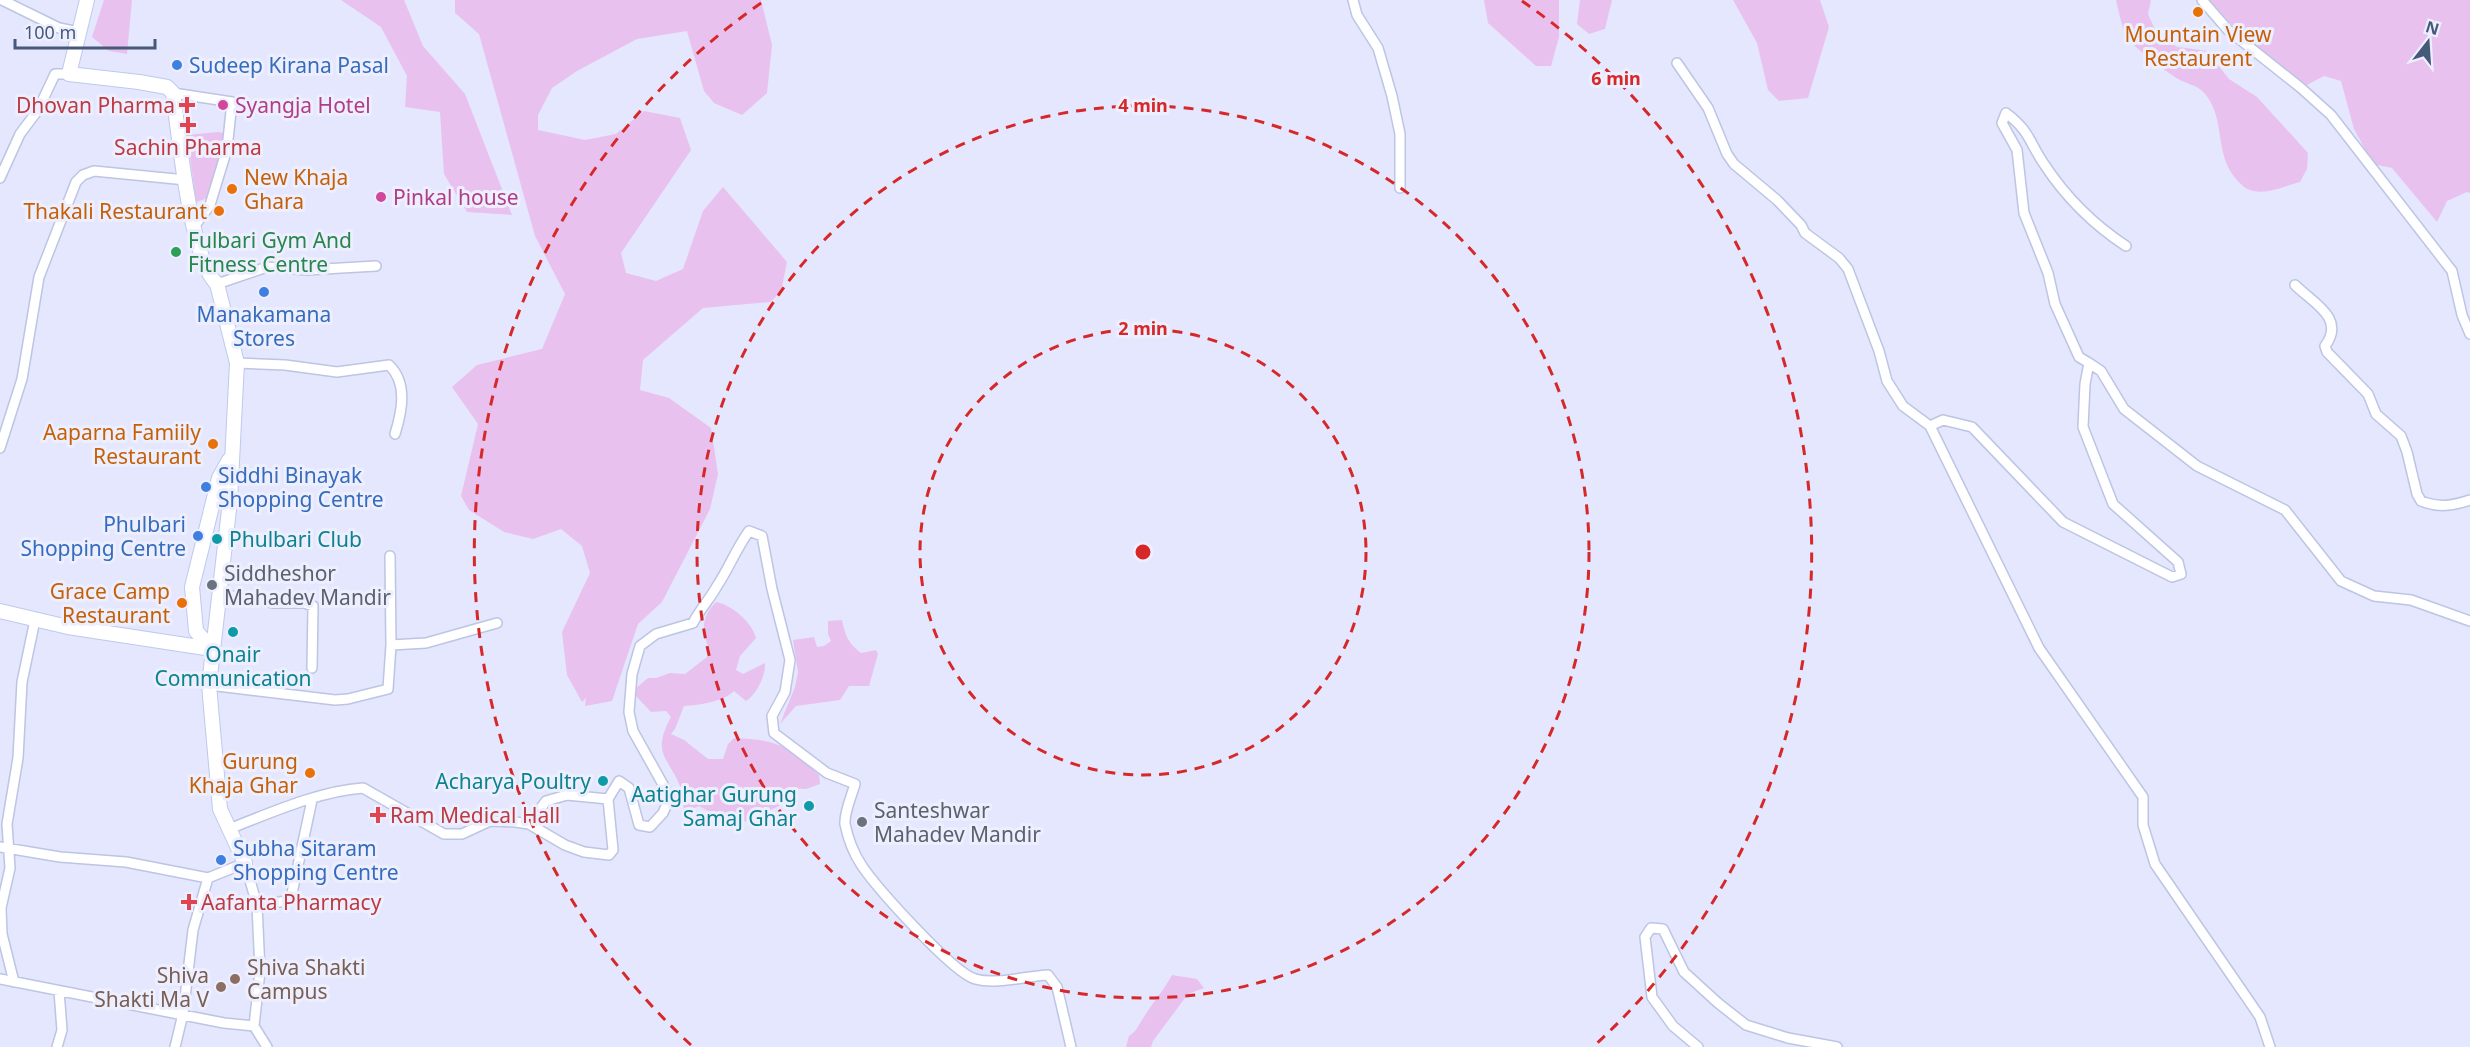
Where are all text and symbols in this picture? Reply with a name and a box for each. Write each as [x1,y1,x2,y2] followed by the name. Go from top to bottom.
[2191,5,2205,19] marker: Mountain View Restaurent
[15,12,154,50] scale bar
[2398,12,2458,72] north arrow
[2423,15,2442,40] text: N
[24,20,76,44] text: 100 m
[2125,20,2272,72] place label: Mountain View Restaurent
[189,51,389,79] place label: Sudeep Kirana Pasal
[170,58,184,72] marker: Sudeep Kirana Pasal
[1591,66,1641,90] text: 6 min
[16,91,175,119] place label: Dhovan Pharma
[235,91,371,119] place label: Syangja Hotel
[1118,93,1168,117] text: 4 min
[180,98,194,112] marker: Dhovan Pharma
[216,98,230,112] marker: Syangja Hotel
[181,118,195,132] marker: Sachin Pharma
[114,133,262,161] place label: Sachin Pharma
[244,163,348,215] place label: New Khaja Ghara
[225,182,239,196] marker: New Khaja Ghara
[393,183,519,211] place label: Pinkal house
[374,190,388,204] marker: Pinkal house
[23,197,207,225] place label: Thakali Restaurant
[212,204,226,218] marker: Thakali Restaurant
[188,226,352,278] place label: Fulbari Gym And Fitness Centre
[169,245,183,259] marker: Fulbari Gym And Fitness Centre
[257,285,271,299] marker: Manakamana Stores
[197,300,331,352] place label: Manakamana Stores
[1118,316,1168,340] text: 2 min
[43,418,201,470] place label: Aaparna Famiily Restaurant
[206,437,220,451] marker: Aaparna Famiily Restaurant
[218,461,384,513] place label: Siddhi Binayak Shopping Centre
[199,480,213,494] marker: Siddhi Binayak Shopping Centre
[20,510,186,562] place label: Phulbari Shopping Centre
[229,525,362,553] place label: Phulbari Club
[191,529,205,543] marker: Phulbari Shopping Centre
[210,532,224,546] marker: Phulbari Club
[1133,542,1153,562] centre of rings
[224,559,391,611] place label: Siddheshor Mahadev Mandir
[50,577,170,629] place label: Grace Camp Restaurant
[205,578,219,592] marker: Siddheshor Mahadev Mandir
[175,596,189,610] marker: Grace Camp Restaurant
[226,625,240,639] marker: Onair Communication
[154,640,312,692] place label: Onair Communication
[189,747,298,799] place label: Gurung Khaja Ghar
[303,766,317,780] marker: Gurung Khaja Ghar
[435,767,591,795] place label: Acharya Poultry
[596,774,610,788] marker: Acharya Poultry
[631,780,797,832] place label: Aatighar Gurung Samaj Ghar
[874,796,1041,848] place label: Santeshwar Mahadev Mandir
[802,799,816,813] marker: Aatighar Gurung Samaj Ghar
[390,801,560,829] place label: Ram Medical Hall
[371,808,385,822] marker: Ram Medical Hall
[855,815,869,829] marker: Santeshwar Mahadev Mandir
[233,834,399,886] place label: Subha Sitaram Shopping Centre
[214,853,228,867] marker: Subha Sitaram Shopping Centre
[201,888,382,916] place label: Aafanta Pharmacy
[182,895,196,909] marker: Aafanta Pharmacy
[247,953,365,1005] place label: Shiva Shakti Campus
[94,961,209,1013] place label: Shiva Shakti Ma V
[228,972,242,986] marker: Shiva Shakti Campus
[214,980,228,994] marker: Shiva Shakti Ma V

